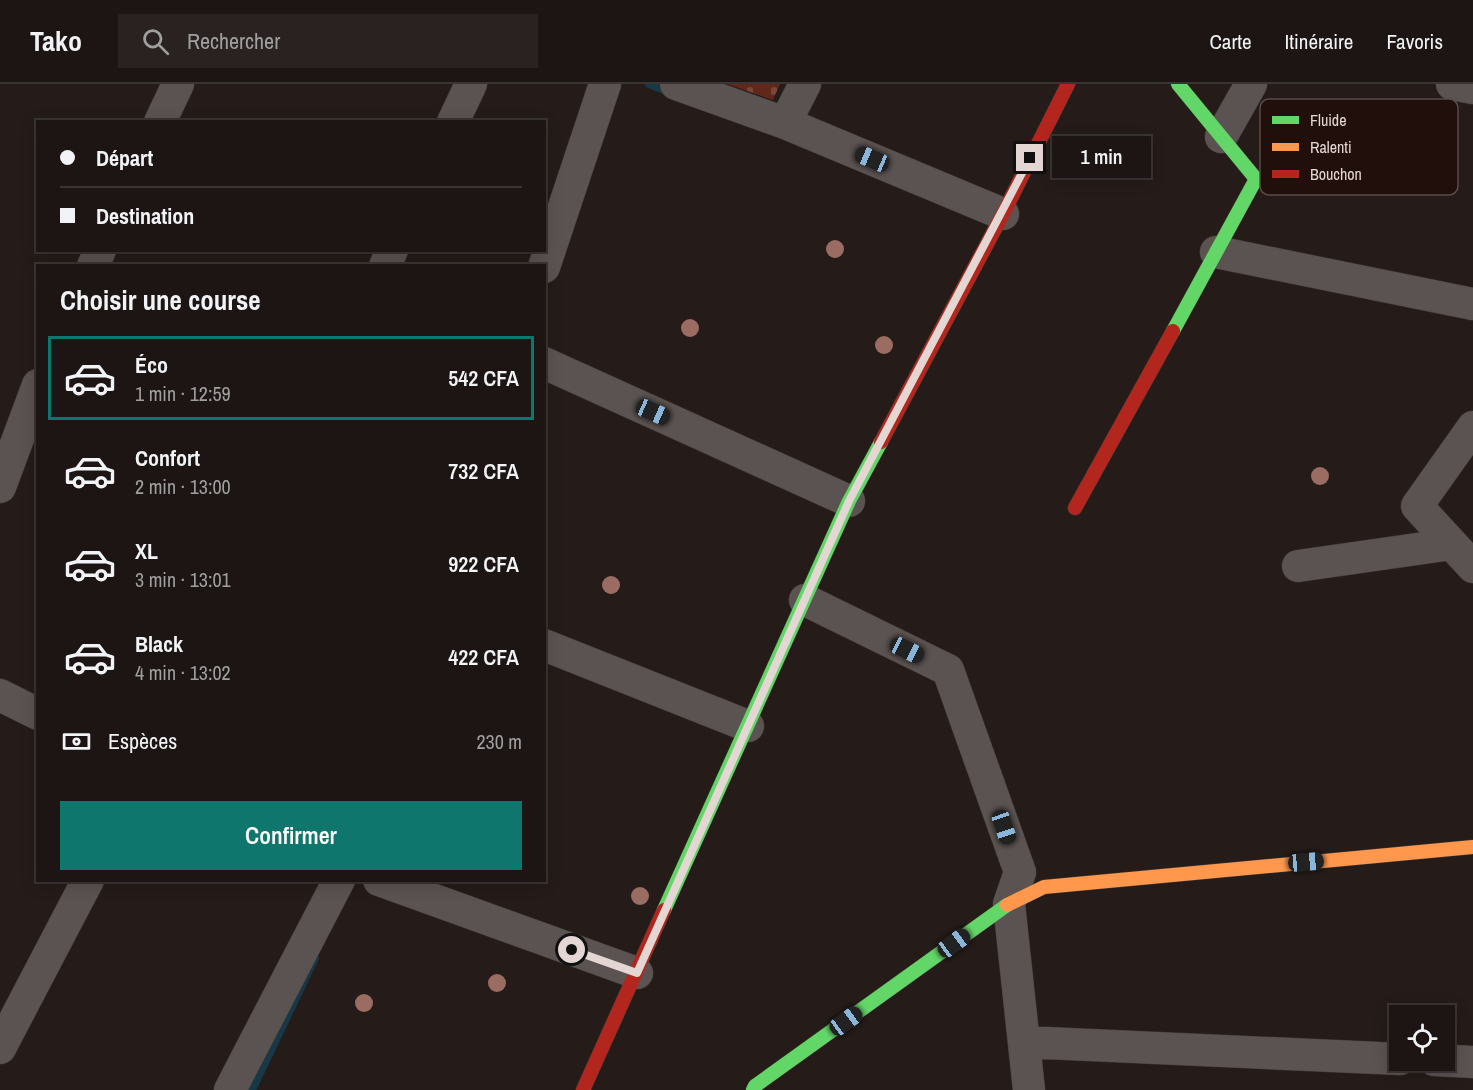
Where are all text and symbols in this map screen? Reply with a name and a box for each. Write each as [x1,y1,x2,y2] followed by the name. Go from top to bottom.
[118,14,538,68] search box
[30,22,82,60] text: Tako
[139,25,172,58] icon: search
[187,26,280,56] text: Rechercher
[1209,27,1252,56] text: Carte
[1285,27,1353,56] text: Itinéraire
[1386,27,1443,56] text: Favoris
[1260,99,1458,195] legend
[1310,109,1346,131] text: Fluide
[1310,136,1352,158] text: Ralenti
[1051,137,1150,179] callout: 1 min
[96,143,153,173] text: Départ
[1080,143,1123,170] text: 1 min
[852,144,892,174] car
[1016,144,1043,171] route end
[1310,163,1362,185] text: Bouchon
[96,201,194,231] text: Destination
[60,282,261,318] text: Choisir une course
[135,350,168,380] text: Éco
[63,351,117,405] icon: car
[448,363,519,393] text: 542 CFA
[135,380,231,407] text: 1 min · 12:59
[633,396,673,428] car
[135,443,200,473] text: Confort
[63,444,117,498] icon: car
[448,456,519,486] text: 732 CFA
[135,473,231,500] text: 2 min · 13:00
[135,536,158,566] text: XL
[63,537,117,591] icon: car
[448,549,519,579] text: 922 CFA
[135,566,231,593] text: 3 min · 13:01
[135,629,183,659] text: Black
[63,630,117,684] icon: car
[887,634,927,666] car
[448,642,519,672] text: 422 CFA
[135,659,231,686] text: 4 min · 13:02
[60,725,93,758] icon: cash
[108,726,177,756] text: Espèces
[476,728,522,755] text: 230 m
[60,801,522,870] button: Confirmer
[990,807,1018,847] car
[1287,851,1325,873] car
[934,925,974,961] car
[558,936,585,963] route start
[826,1003,866,1039] car
[1389,1005,1455,1071] map controls
[1389,1005,1455,1071] button: locate

